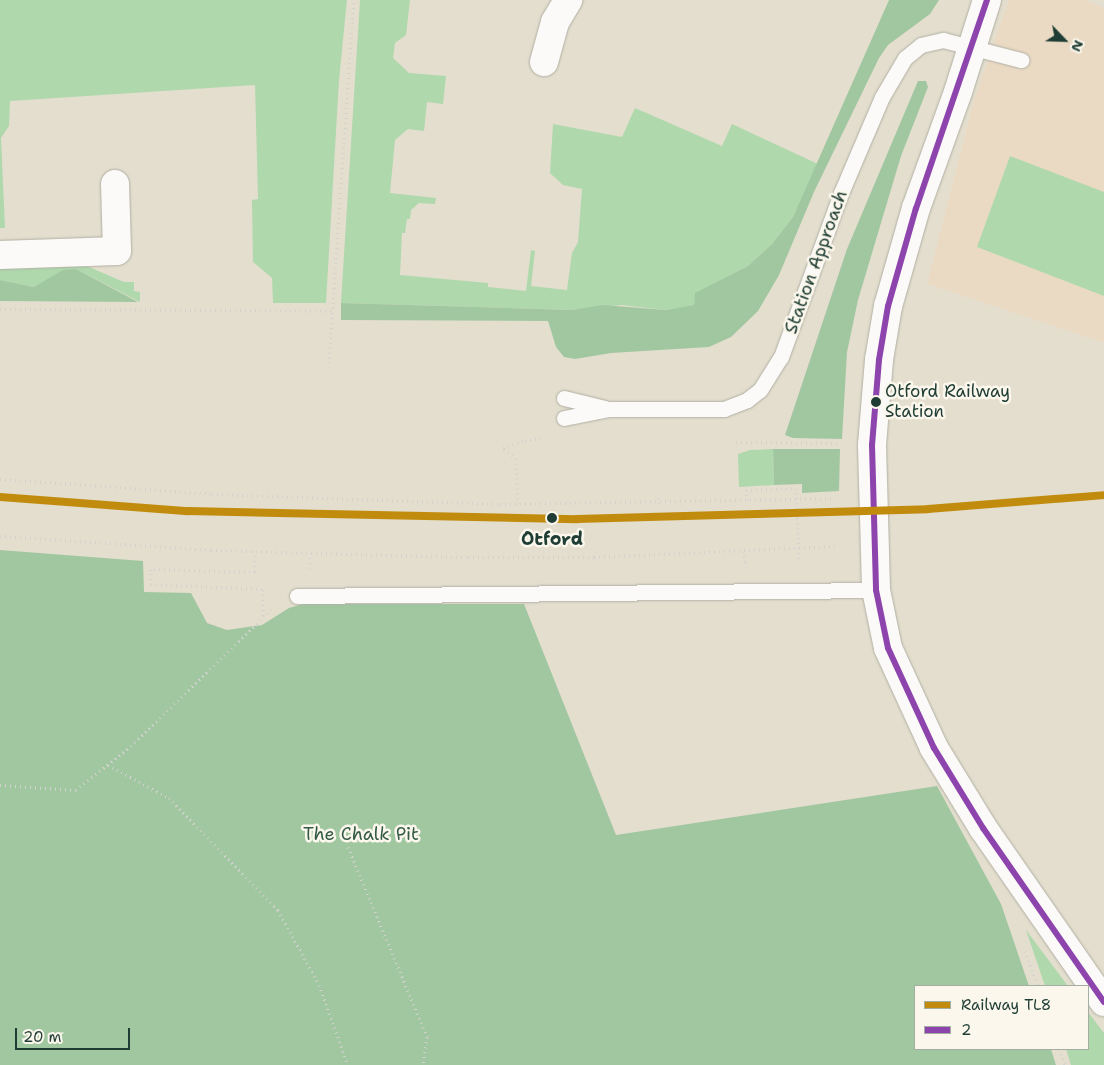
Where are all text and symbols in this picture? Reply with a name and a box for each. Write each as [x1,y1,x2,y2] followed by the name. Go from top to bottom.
[1039,15,1089,65] north arrow
[1067,37,1088,55] text: N
[780,187,852,337] street label: Station Approach
[885,382,1010,422] place label: Otford Railway Station
[871,397,881,407] marker: Otford Railway Station
[543,509,561,527] marker: Otford
[521,528,583,550] place label: Otford
[303,823,419,845] park label: The Chalk Pit
[914,985,1089,1050] legend
[961,995,1051,1015] text: Railway TL8
[18,1018,132,1050] scale bar
[961,1020,972,1040] text: 2
[23,1027,62,1047] text: 20 m

